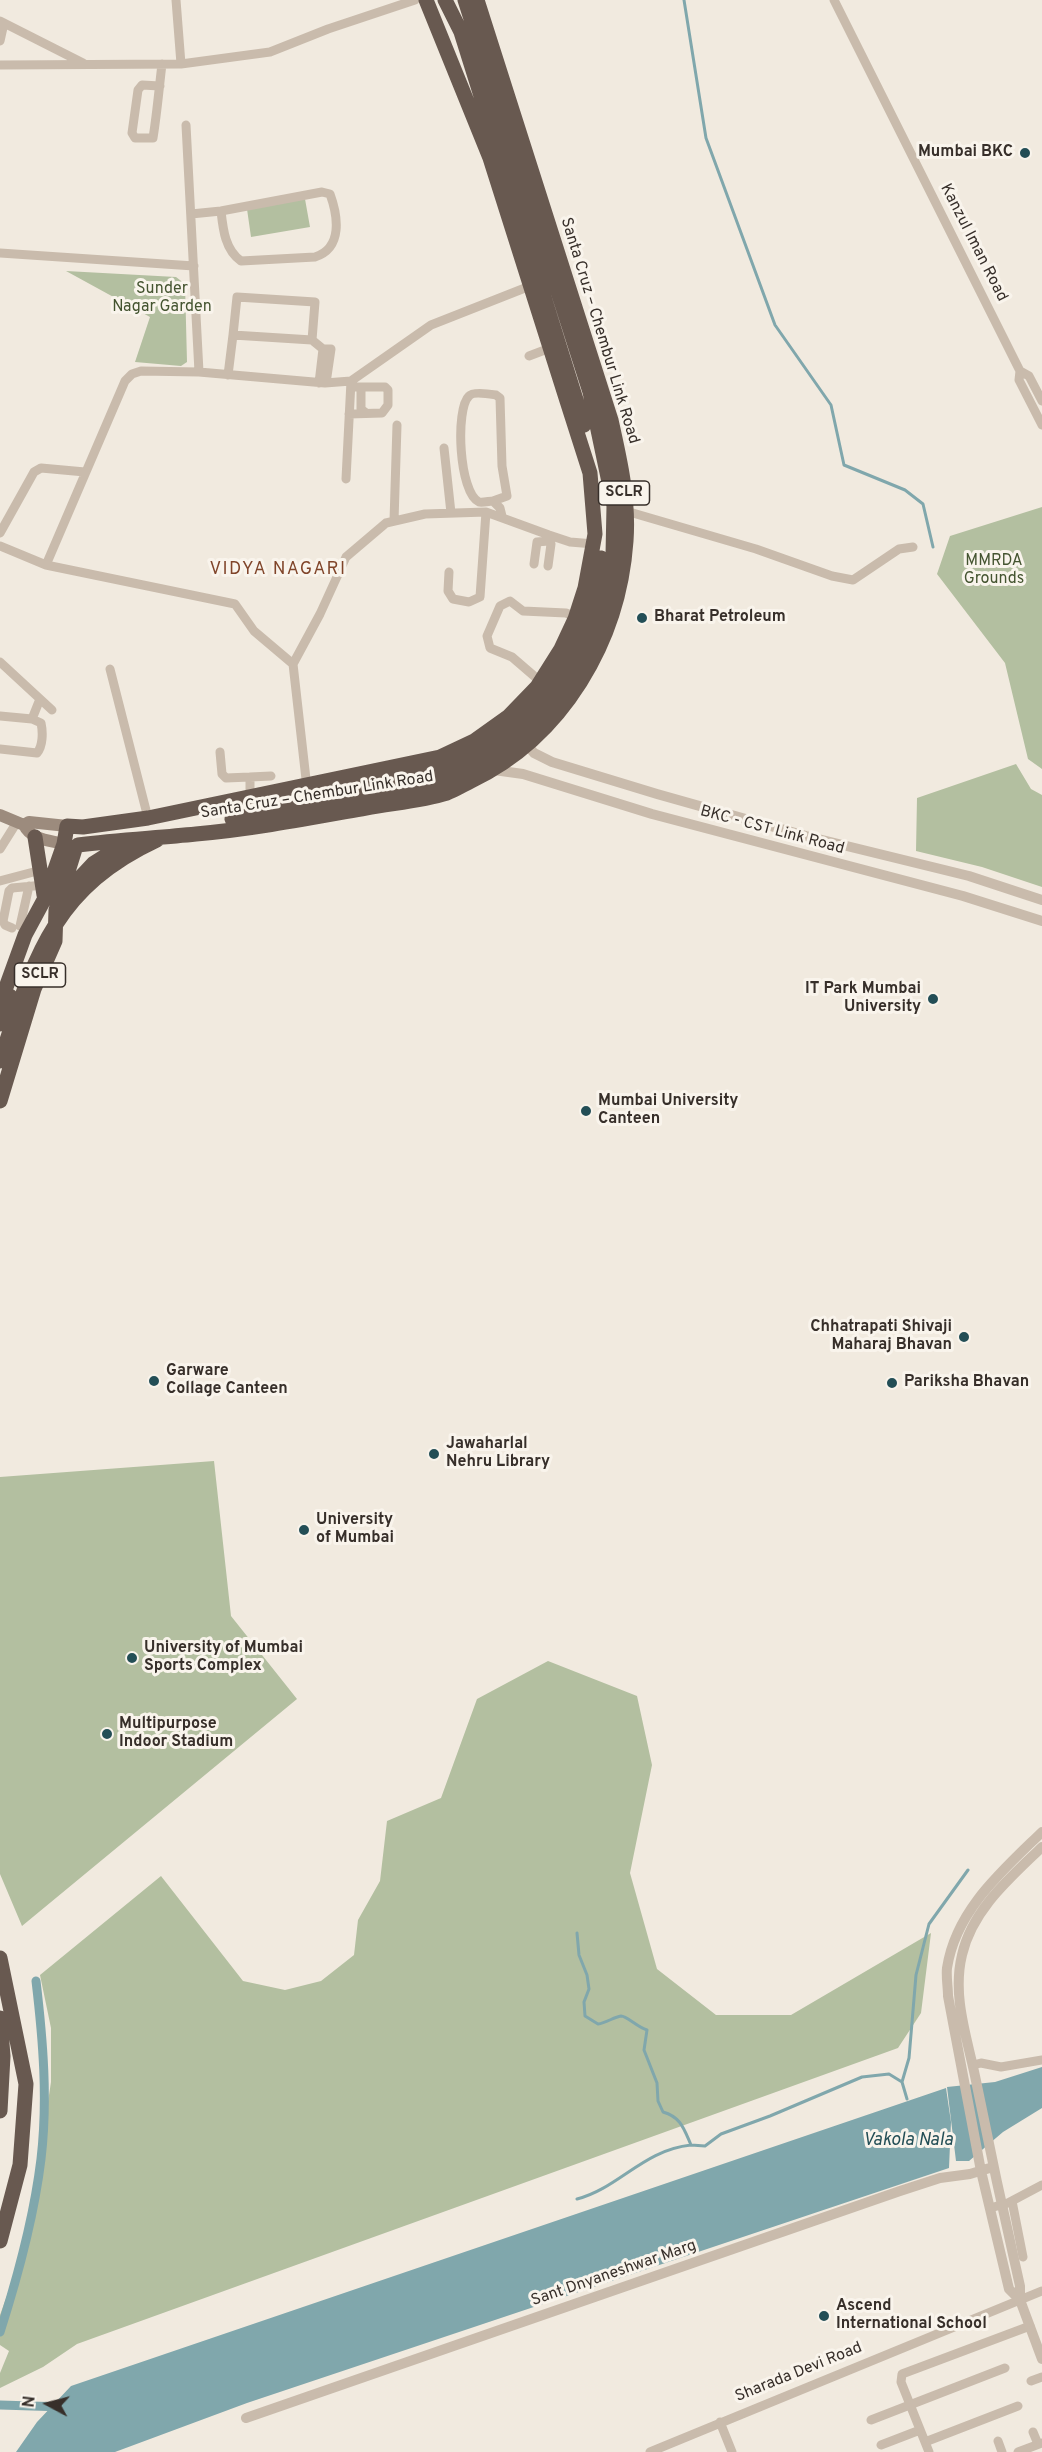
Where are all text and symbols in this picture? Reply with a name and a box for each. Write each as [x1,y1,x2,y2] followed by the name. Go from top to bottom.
[918,143,1013,163] place label: Mumbai BKC
[1018,146,1032,160] marker: Mumbai BKC
[935,181,1011,305] street label: Kanzul Iman Road
[555,216,643,446] street label: Santa Cruz – Chembur Link Road
[112,280,212,318] park label: Sunder Nagar Garden
[598,481,650,505] road number: SCLR
[964,552,1024,590] park label: MMRDA Grounds
[209,559,347,581] district label: VIDYA NAGARI
[654,608,786,628] place label: Bharat Petroleum
[635,611,649,625] marker: Bharat Petroleum
[199,768,435,824] street label: Santa Cruz – Chembur Link Road
[698,803,846,859] street label: BKC - CST Link Road
[15,963,66,987] road number: SCLR
[805,980,921,1018] place label: IT Park Mumbai University
[926,992,940,1006] marker: IT Park Mumbai University
[598,1092,738,1130] place label: Mumbai University Canteen
[579,1104,593,1118] marker: Mumbai University Canteen
[810,1318,952,1356] place label: Chhatrapati Shivaji Maharaj Bhavan
[957,1330,971,1344] marker: Chhatrapati Shivaji Maharaj Bhavan
[166,1362,288,1400] place label: Garware Collage Canteen
[904,1373,1029,1393] place label: Pariksha Bhavan
[147,1374,161,1388] marker: Garware Collage Canteen
[885,1376,899,1390] marker: Pariksha Bhavan
[446,1435,550,1473] place label: Jawaharlal Nehru Library
[427,1447,441,1461] marker: Jawaharlal Nehru Library
[316,1511,394,1549] place label: University of Mumbai
[297,1523,311,1537] marker: University of Mumbai
[144,1639,303,1677] place label: University of Mumbai Sports Complex
[125,1651,139,1665] marker: University of Mumbai Sports Complex
[119,1715,233,1753] place label: Multipurpose Indoor Stadium
[100,1727,114,1741] marker: Multipurpose Indoor Stadium
[863,2130,953,2152] water label: Vakola Nala
[529,2237,699,2311] street label: Sant Dnyaneshwar Marg
[836,2297,987,2335] place label: Ascend International School
[817,2309,831,2323] marker: Ascend International School
[733,2339,865,2407] street label: Sharada Devi Road
[18,2374,78,2434] north arrow
[20,2395,41,2409] text: N

